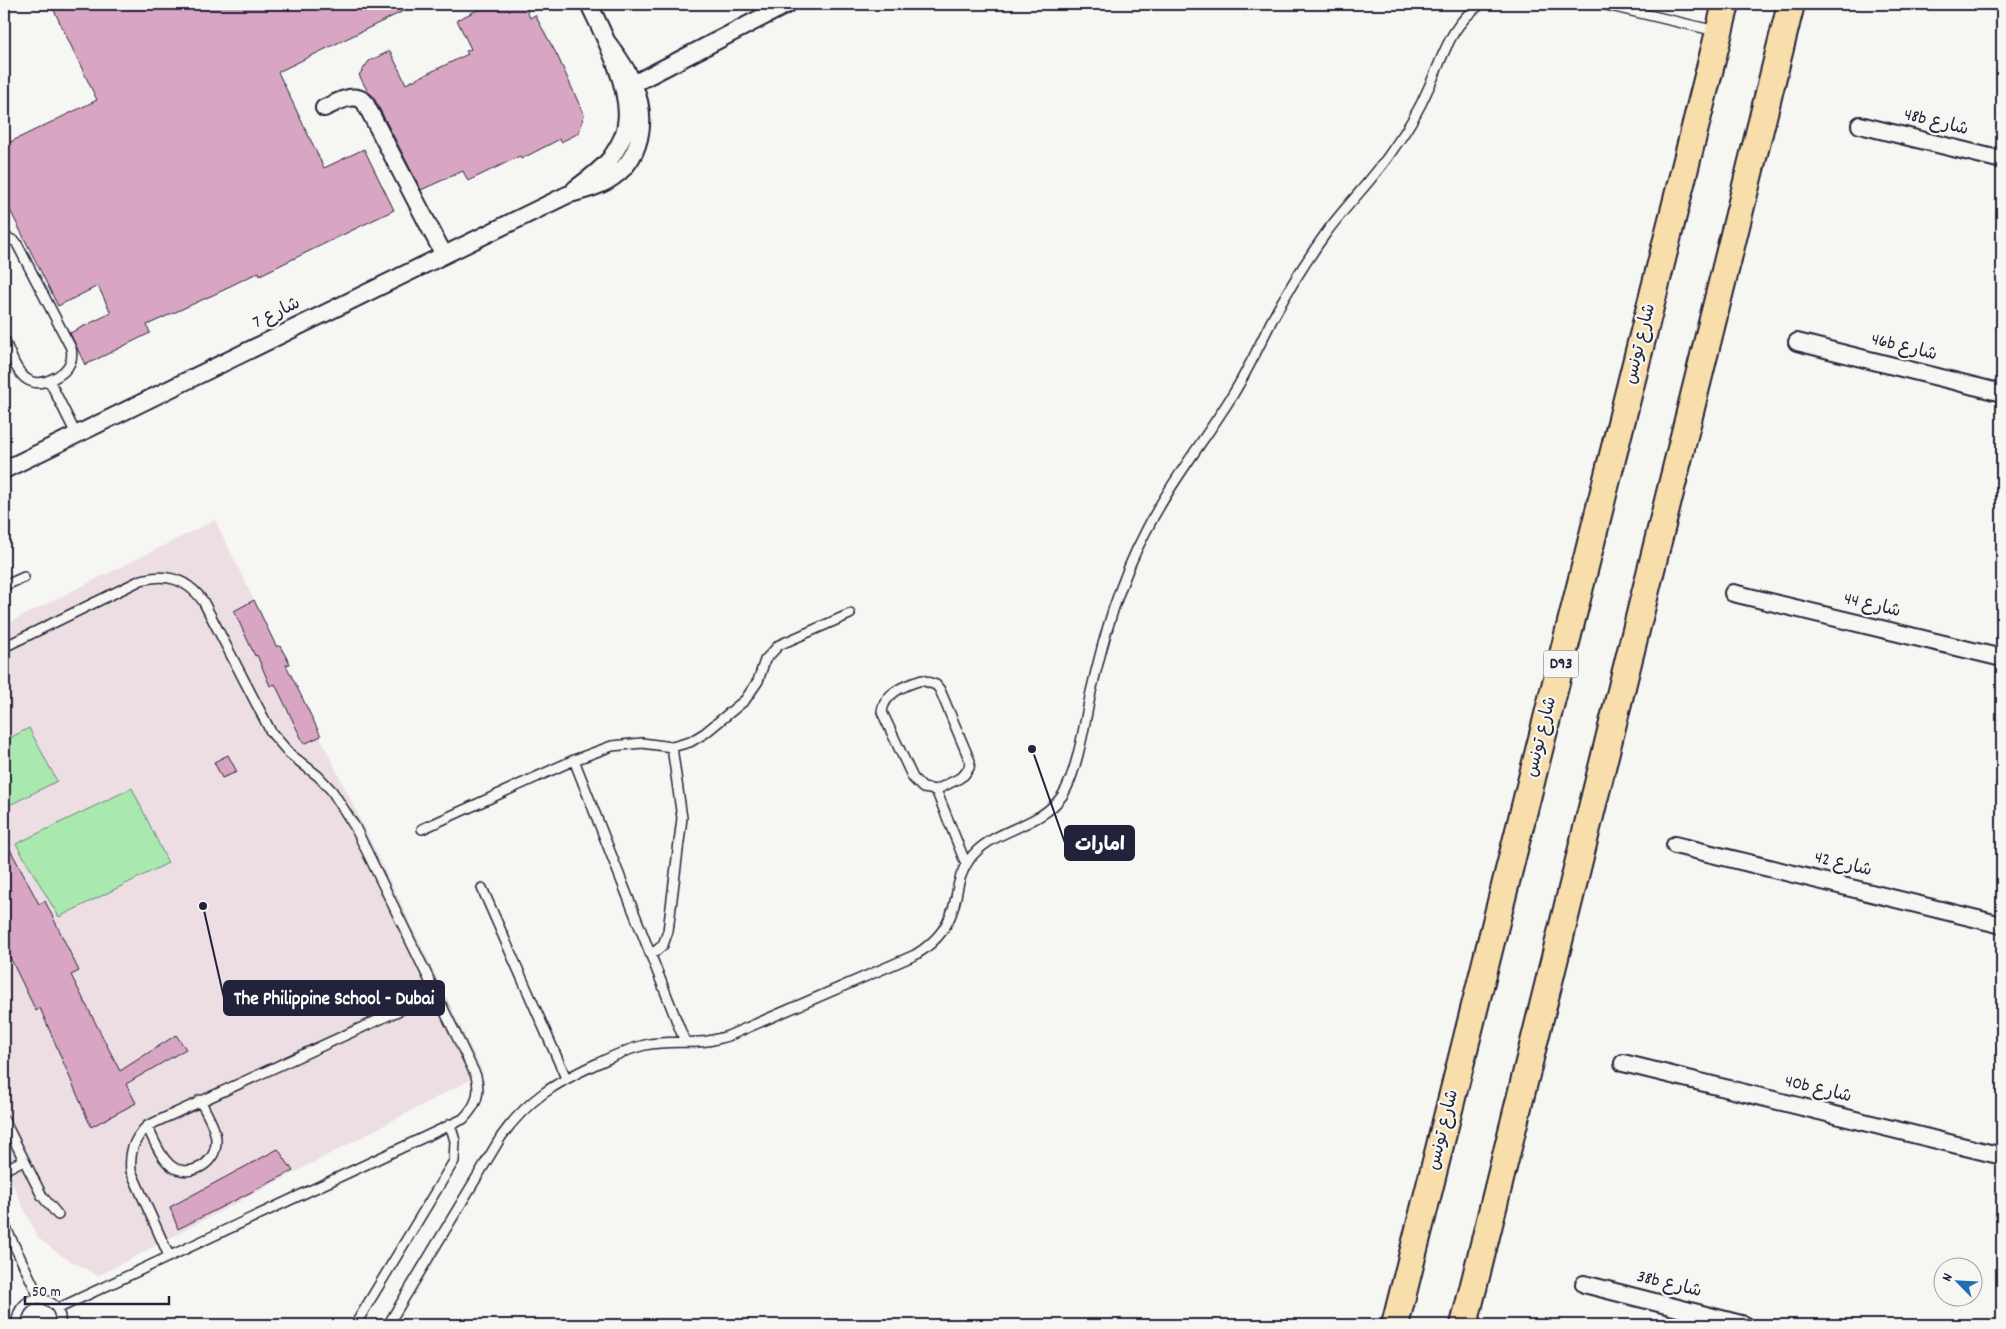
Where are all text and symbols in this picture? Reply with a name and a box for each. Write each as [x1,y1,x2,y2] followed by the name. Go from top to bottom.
[1901,103,1971,143] street label: 48b شارع
[249,292,305,336] street label: شارع 7
[1619,301,1663,387] street label: شارع تونس
[1868,328,1940,368] street label: 46b شارع
[1841,587,1903,625] street label: شارع 44
[1544,651,1578,678] road number: D93
[1520,694,1564,780] street label: شارع تونس
[1065,826,1134,860] callout: امارات
[1075,833,1125,860] text: امارات
[1812,846,1874,884] street label: شارع 42
[224,981,444,1015] callout: The Philippine School - Dubai
[234,987,435,1014] text: The Philippine School - Dubai
[1782,1070,1854,1110] street label: 40b شارع
[1422,1087,1466,1173] street label: شارع تونس
[1934,1256,1984,1306] north arrow
[1634,1265,1704,1305] street label: 38b شارع
[1937,1270,1959,1285] text: N
[25,1274,169,1306] scale bar
[32,1282,61,1304] text: 50 m

